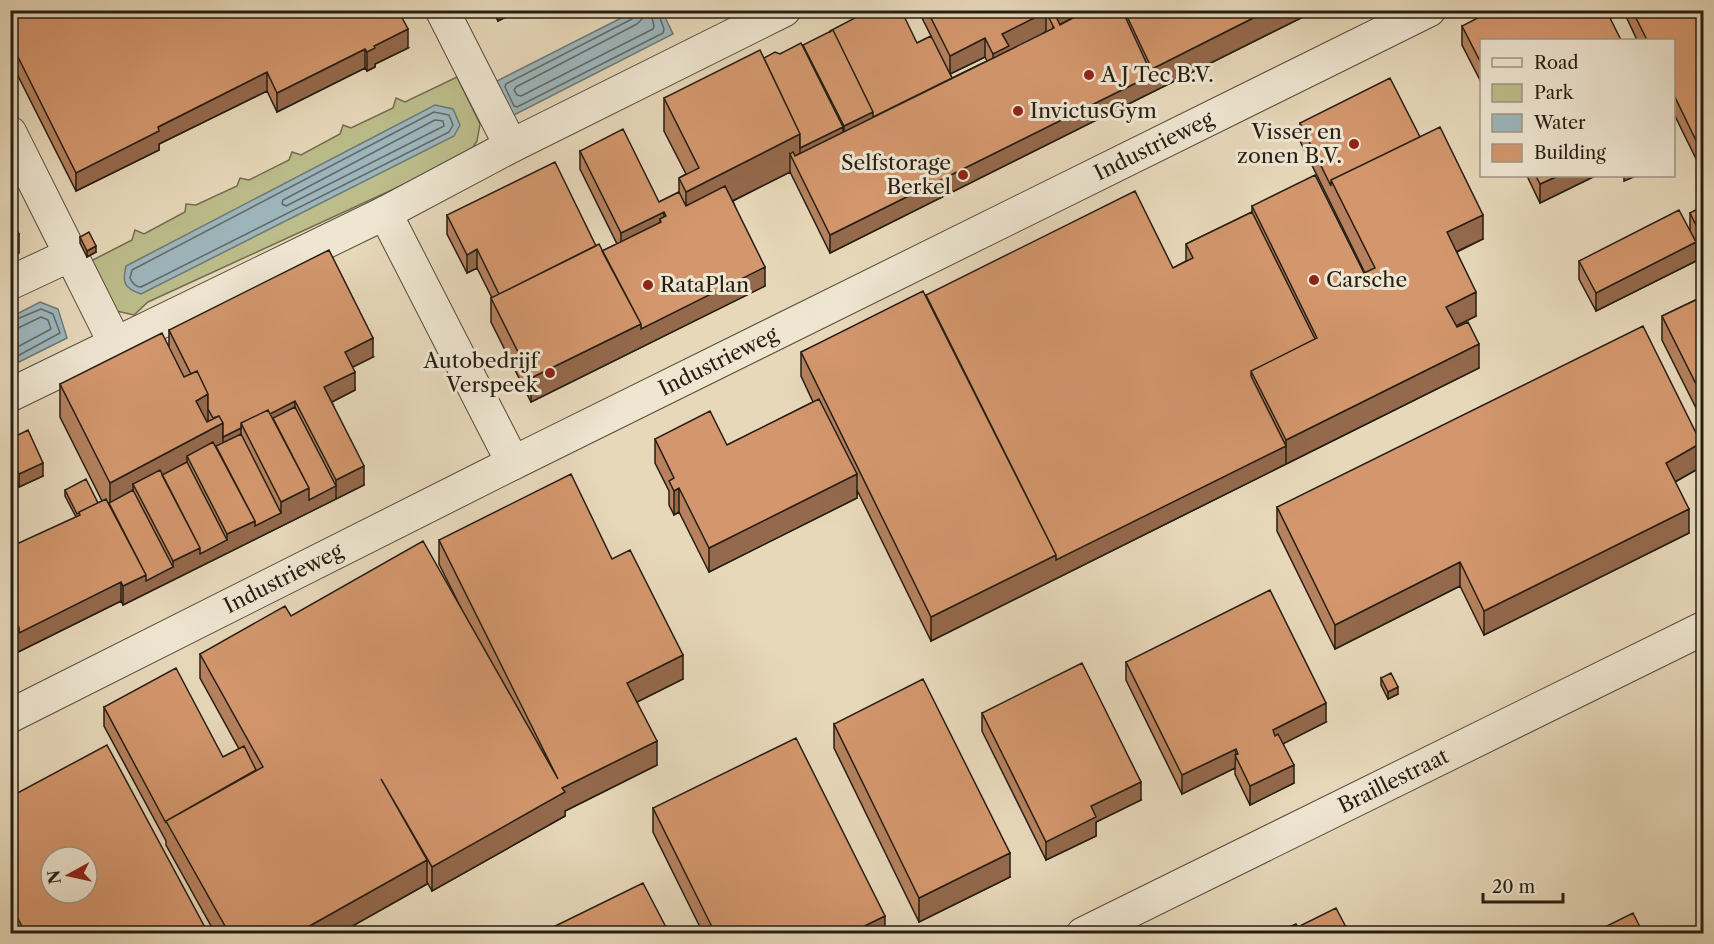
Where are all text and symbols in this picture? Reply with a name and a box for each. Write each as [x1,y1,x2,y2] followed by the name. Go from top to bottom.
[1480,39,1675,177] legend
[1534,52,1579,74] text: Road
[1100,62,1214,87] place label: A J Tec B.V.
[1082,68,1096,82] marker: A J Tec B.V.
[1534,82,1575,104] text: Park
[1030,98,1157,123] place label: InvictusGym
[1011,104,1025,118] marker: InvictusGym
[1090,105,1218,186] street label: Industrieweg
[1533,112,1586,134] text: Water
[1237,119,1342,168] place label: Visser en zonen B.V.
[1347,137,1361,151] marker: Visser en zonen B.V.
[1534,142,1606,164] text: Building
[841,150,951,199] place label: Selfstorage Berkel
[956,168,970,182] marker: Selfstorage Berkel
[1326,267,1407,292] place label: Carsche
[660,272,749,297] place label: RataPlan
[1307,273,1321,287] marker: Carsche
[641,278,655,292] marker: RataPlan
[654,321,782,401] street label: Industrieweg
[423,348,540,397] place label: Autobedrijf Verspeek
[543,366,557,380] marker: Autobedrijf Verspeek
[220,537,347,618] street label: Industrieweg
[1334,743,1453,818] street label: Braillestraat
[39,845,99,905] north arrow
[1483,866,1562,904] scale bar
[43,869,65,885] text: N
[1492,876,1536,898] text: 20 m

